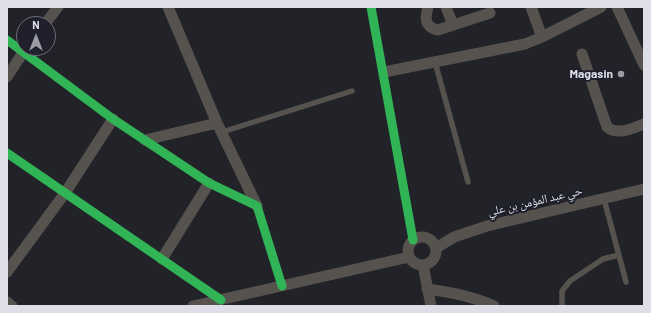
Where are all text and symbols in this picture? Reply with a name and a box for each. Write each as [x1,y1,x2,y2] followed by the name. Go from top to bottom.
[16,16,56,56] north arrow
[32,18,40,31] text: N
[569,67,613,81] place label: Magasin
[616,69,626,79] marker: Magasin
[486,183,584,219] street label: حي عبد المؤمن بن علي

